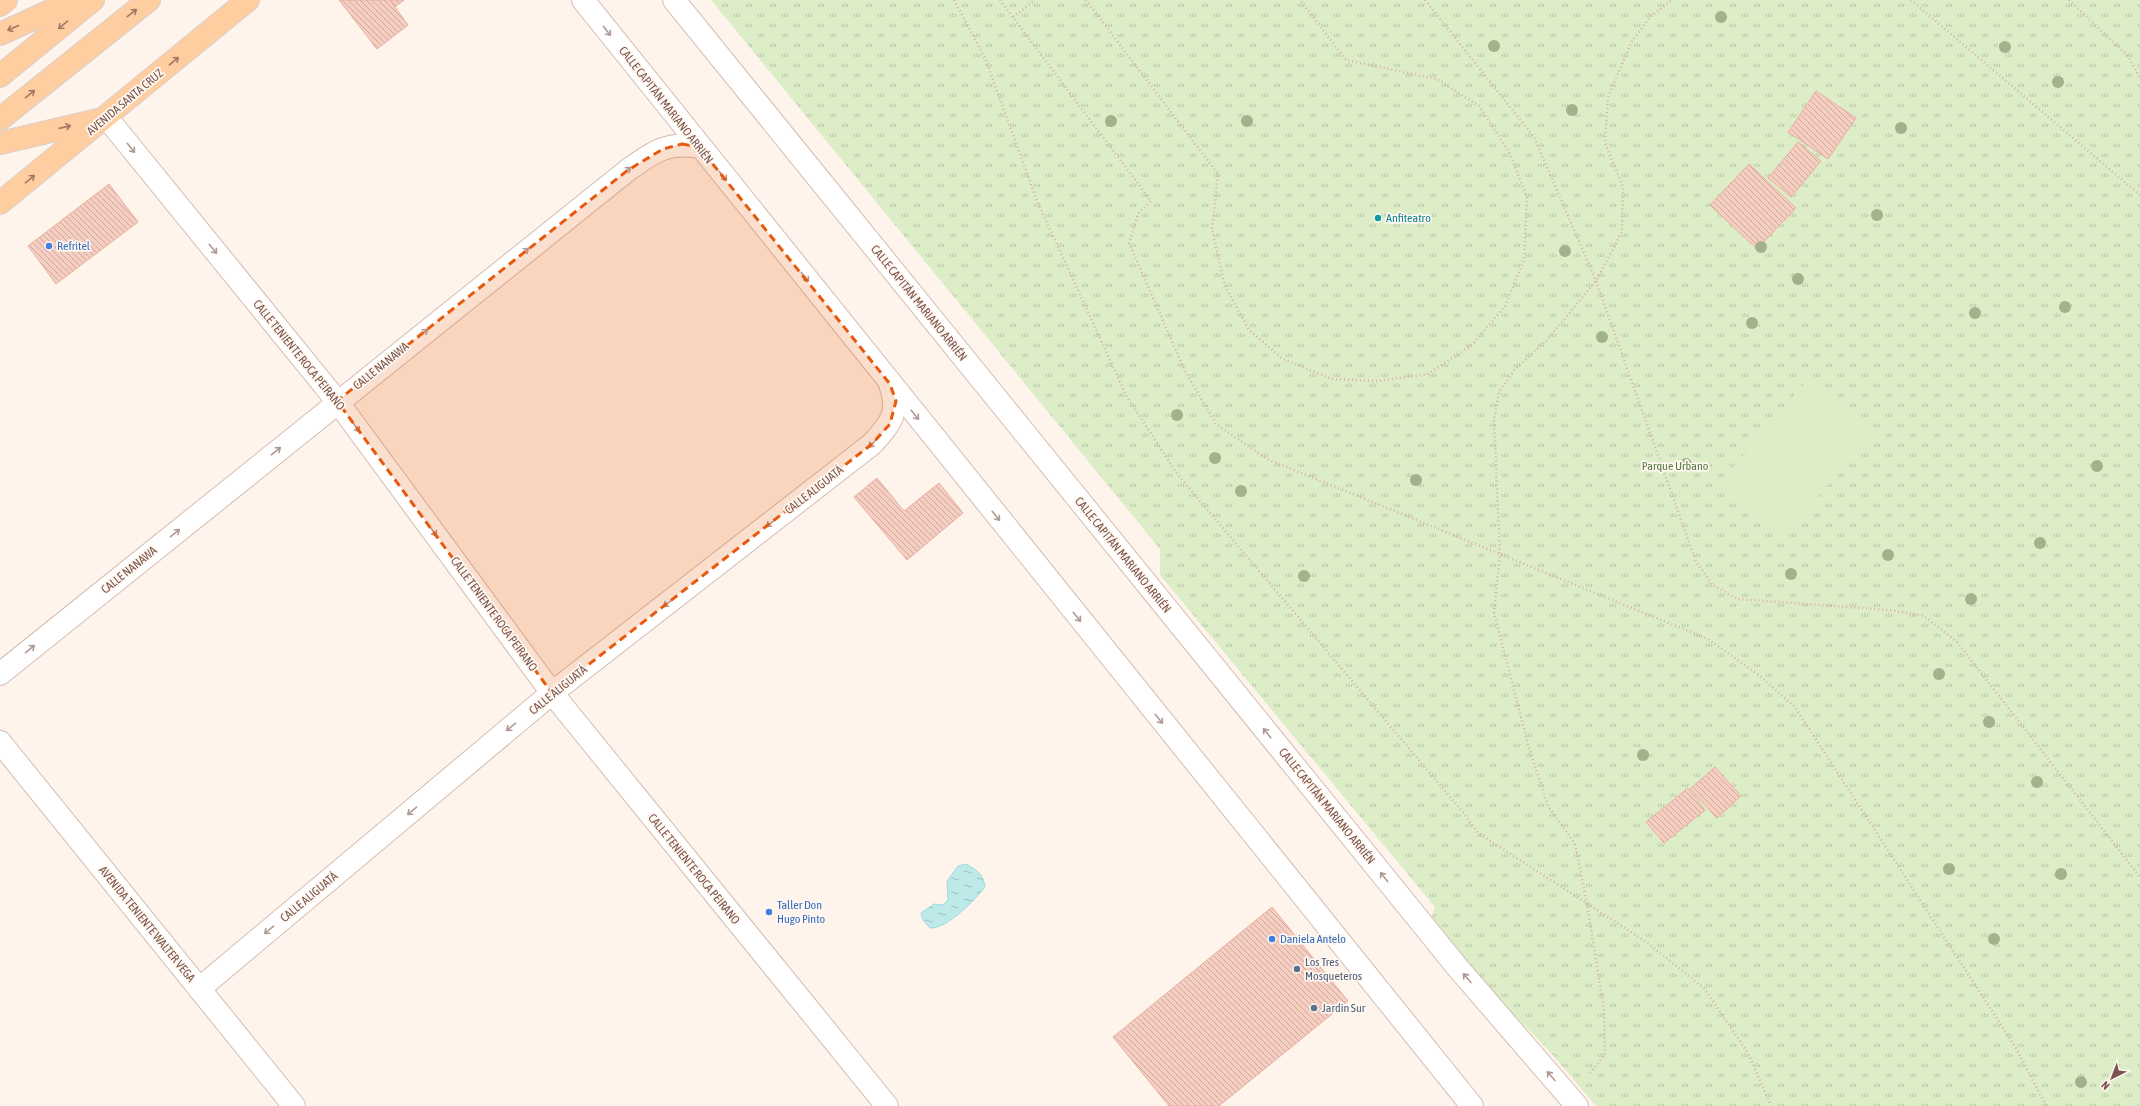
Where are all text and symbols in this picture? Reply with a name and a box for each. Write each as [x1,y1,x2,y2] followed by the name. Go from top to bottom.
[127,9,138,18] one-way arrow
[57,20,68,29] one-way arrow
[8,25,20,32] one-way arrow
[603,25,612,36] one-way arrow
[616,44,716,166] street label: CALLE CAPITÁN MARIANO ARRIÉN
[169,57,180,66] one-way arrow
[84,66,166,138] street label: AVENIDA SANTA CRUZ
[25,90,36,99] one-way arrow
[58,123,71,131] one-way arrow
[127,142,136,153] one-way arrow
[621,167,632,176] one-way arrow
[719,171,728,182] one-way arrow
[25,175,36,183] one-way arrow
[1386,211,1431,225] place label: Anfiteatro
[1373,213,1383,223] marker: Anfiteatro
[57,239,91,253] place label: Refritel
[44,241,54,251] marker: Refritel
[868,242,970,364] street label: CALLE CAPITÁN MARIANO ARRIÉN
[209,243,218,254] one-way arrow
[519,248,530,257] one-way arrow
[800,272,809,283] one-way arrow
[250,297,348,413] street label: CALLE TENIENTE ROCA PEIRANO
[417,329,428,338] one-way arrow
[350,339,412,393] street label: CALLE NANAWA
[910,409,919,420] one-way arrow
[352,421,360,432] one-way arrow
[868,438,878,448] one-way arrow
[271,446,282,455] one-way arrow
[1642,459,1709,473] park label: Parque Urbano
[782,463,846,517] street label: CALLE ALIGUATÁ
[1072,494,1174,616] street label: CALLE CAPITÁN MARIANO ARRIÉN
[992,510,1000,521] one-way arrow
[765,519,776,528] one-way arrow
[429,526,437,537] one-way arrow
[170,528,180,537] one-way arrow
[98,543,160,597] street label: CALLE NANAWA
[448,554,540,674] street label: CALLE TENIENTE ROCA PEIRANO
[663,599,674,607] one-way arrow
[1073,612,1082,623] one-way arrow
[25,645,36,654] one-way arrow
[526,662,590,718] street label: CALLE ALIGUATÁ
[1154,713,1163,724] one-way arrow
[506,723,517,732] one-way arrow
[1263,727,1272,738] one-way arrow
[1276,745,1378,867] street label: CALLE CAPITÁN MARIANO ARRIÉN
[406,806,417,815] one-way arrow
[645,811,743,927] street label: CALLE TENIENTE ROCA PEIRANO
[96,863,198,985] street label: AVENIDA TENIENTE WALTER VEGA
[278,869,341,925] street label: CALLE ALIGUATÁ
[1380,872,1389,883] one-way arrow
[777,898,826,926] place label: Taller Don Hugo Pinto
[764,907,774,917] marker: Taller Don Hugo Pinto
[264,926,274,935] one-way arrow
[1280,932,1346,946] place label: Daniela Antelo
[1267,934,1277,944] marker: Daniela Antelo
[1305,955,1362,983] place label: Los Tres Mosqueteros
[1292,964,1302,974] marker: Los Tres Mosqueteros
[1462,973,1471,983] one-way arrow
[1322,1001,1366,1015] place label: Jardin Sur
[1309,1003,1319,1013] marker: Jardin Sur
[2092,1058,2132,1098] north arrow
[1547,1071,1556,1082] one-way arrow
[2099,1079,2112,1092] text: N

